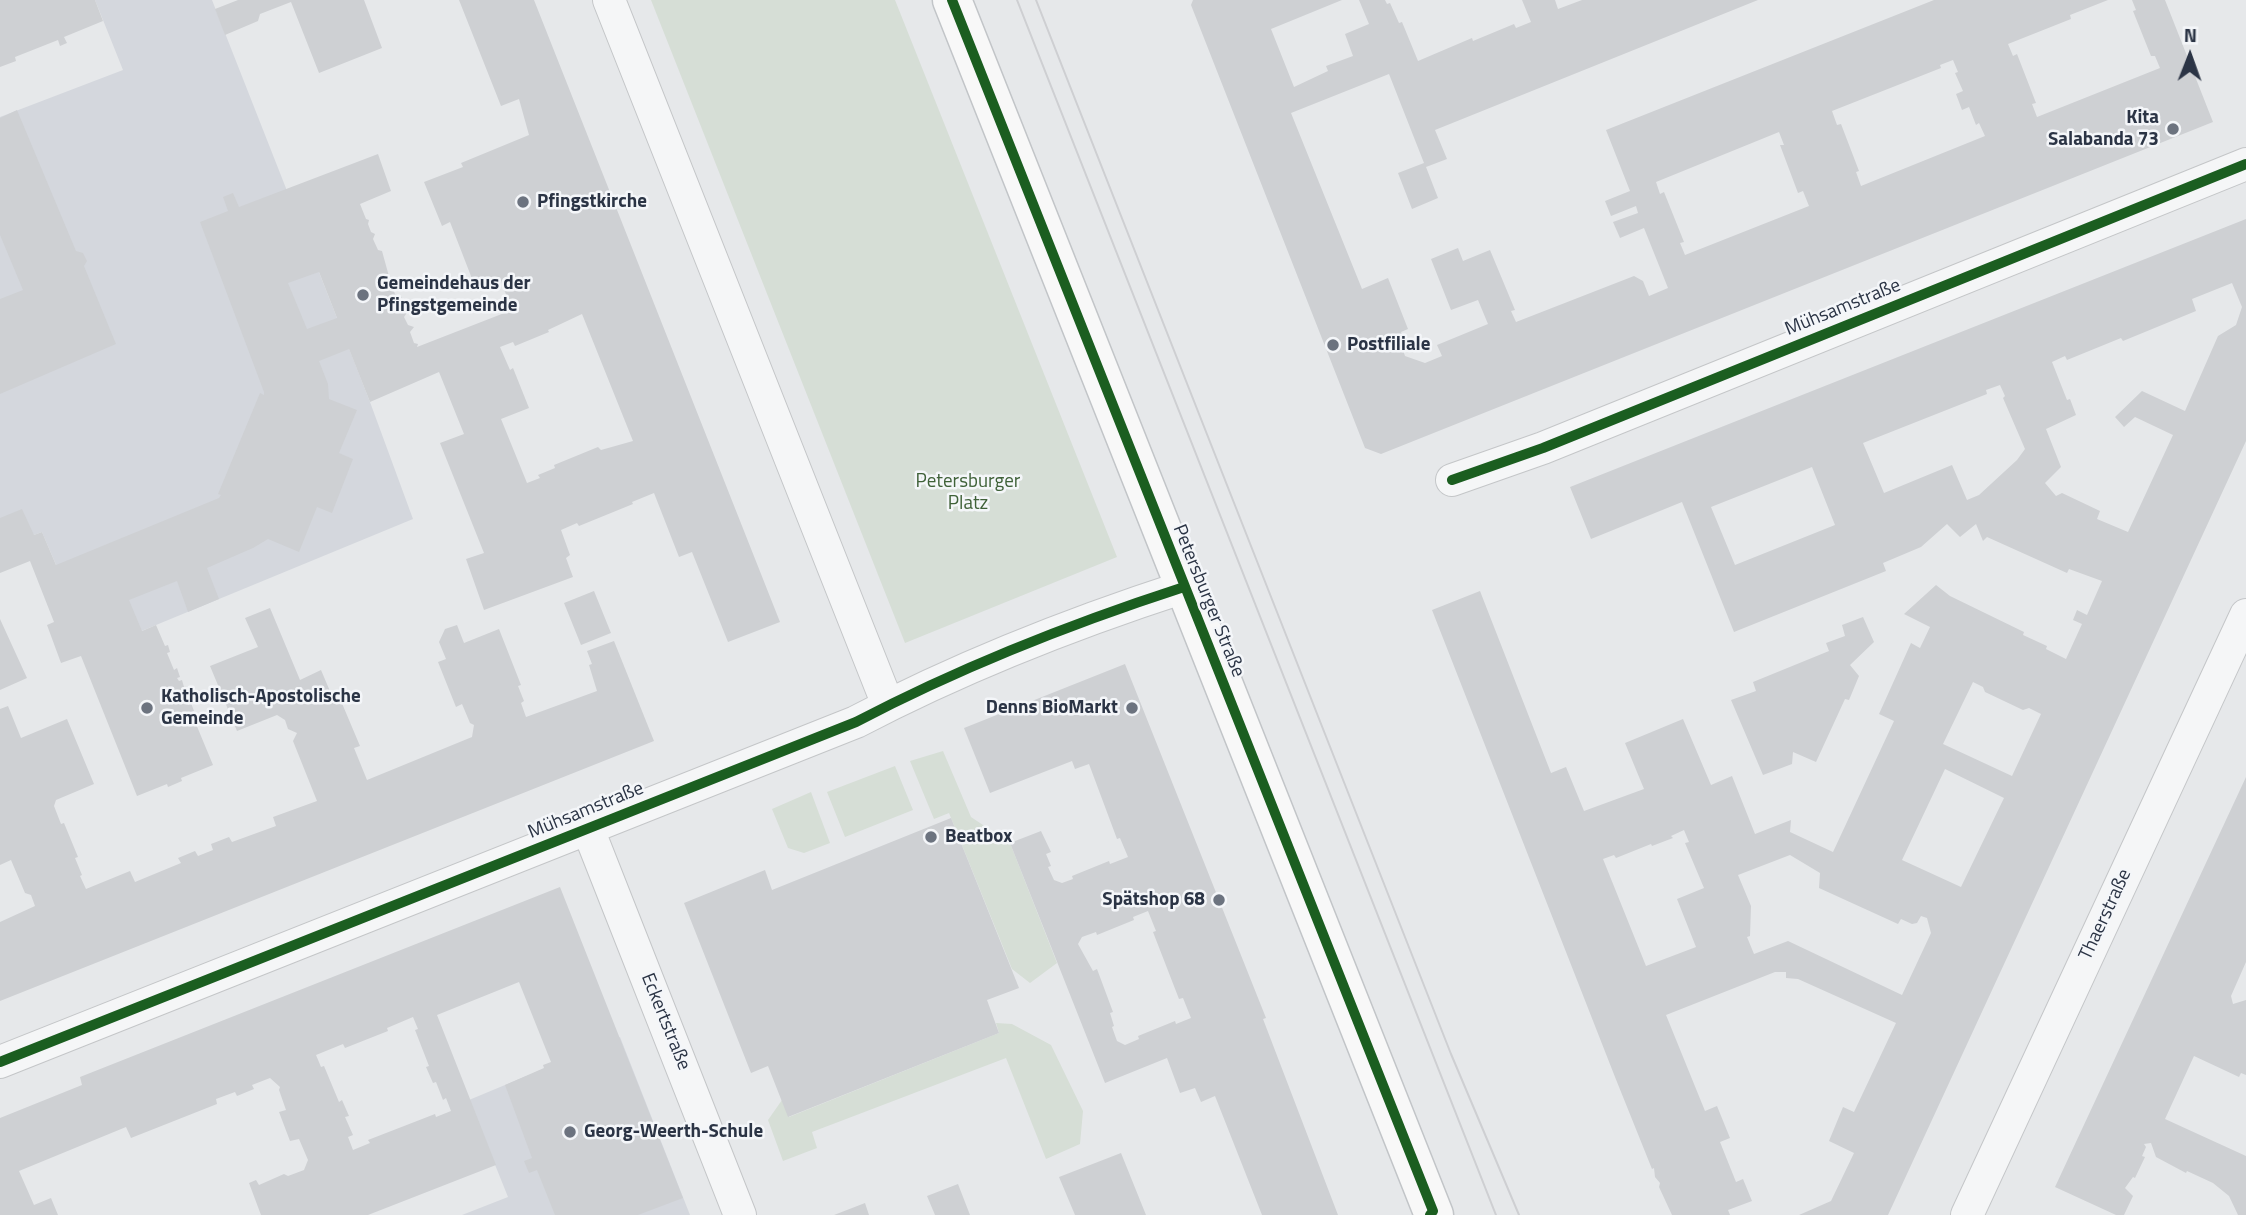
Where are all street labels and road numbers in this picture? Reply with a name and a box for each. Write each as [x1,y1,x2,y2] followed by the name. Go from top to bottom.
[1782,274,1904,342] street label: Mühsamstraße
[1167,521,1249,681] street label: Petersburger Straße
[525,777,647,845] street label: Mühsamstraße
[2075,866,2137,964] street label: Thaerstraße
[635,970,695,1074] street label: Eckertstraße

